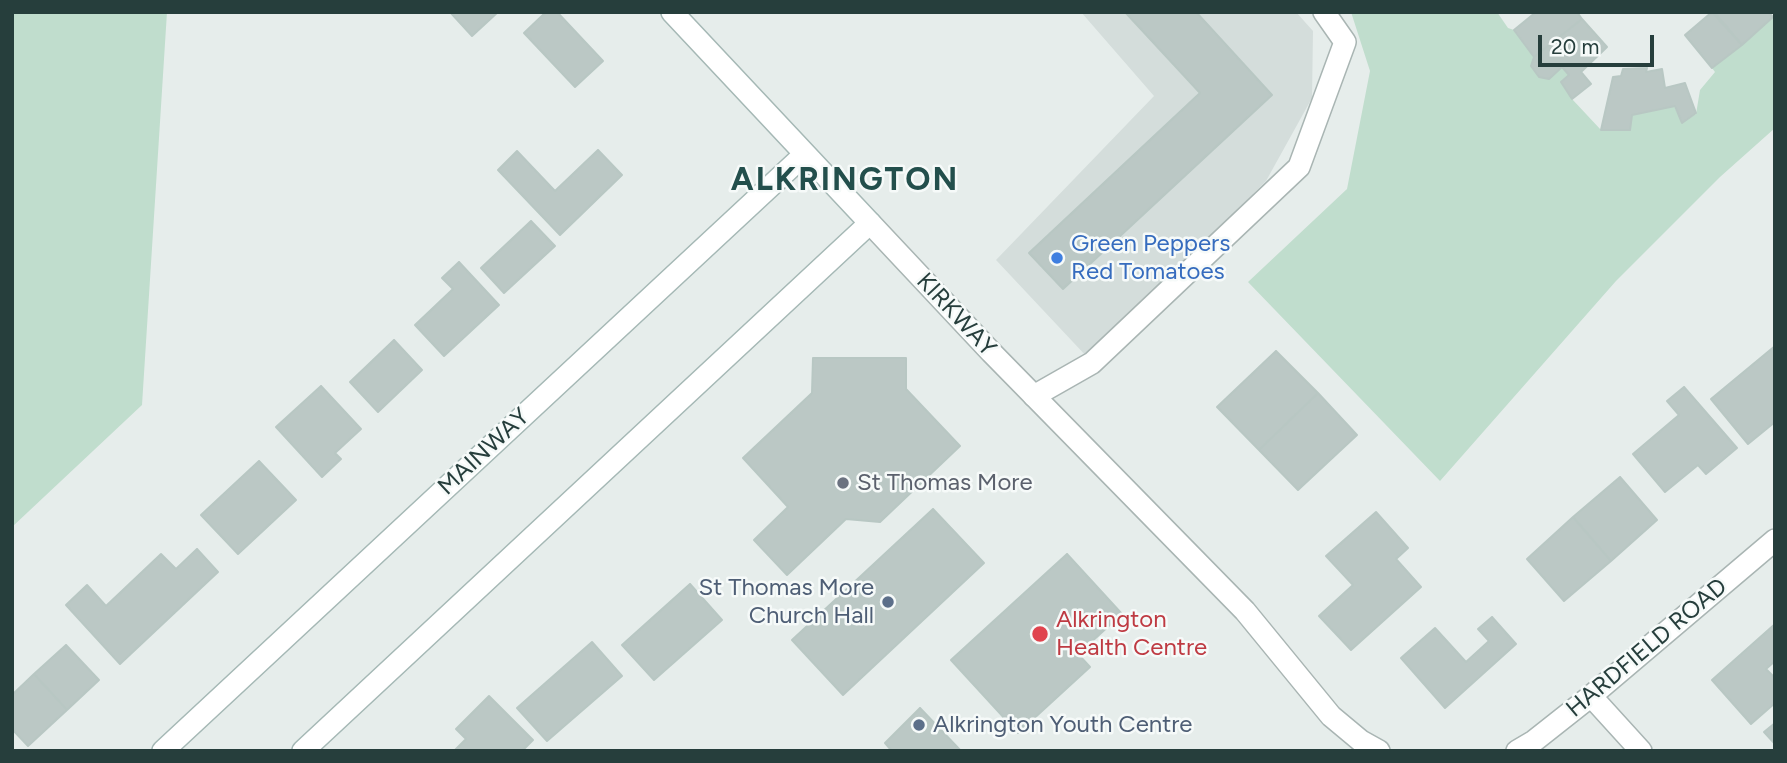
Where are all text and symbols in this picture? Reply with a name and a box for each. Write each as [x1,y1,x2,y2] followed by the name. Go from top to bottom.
[1542,21,1658,65] scale bar
[1551,34,1599,59] text: 20 m
[732,162,958,200] district label: ALKRINGTON
[1071,230,1230,286] place label: Green Peppers Red Tomatoes
[1049,250,1065,266] marker: Green Peppers Red Tomatoes
[910,267,1002,363] street label: KIRKWAY
[432,402,536,502] street label: MAINWAY
[857,469,1033,497] place label: St Thomas More
[835,475,851,491] marker: St Thomas More
[1561,572,1733,724] street label: HARDFIELD ROAD
[698,574,874,630] place label: St Thomas More Church Hall
[880,594,896,610] marker: St Thomas More Church Hall
[1056,606,1207,662] place label: Alkrington Health Centre
[1030,624,1050,644] marker: Alkrington Health Centre
[933,711,1192,739] place label: Alkrington Youth Centre
[911,717,927,733] marker: Alkrington Youth Centre

